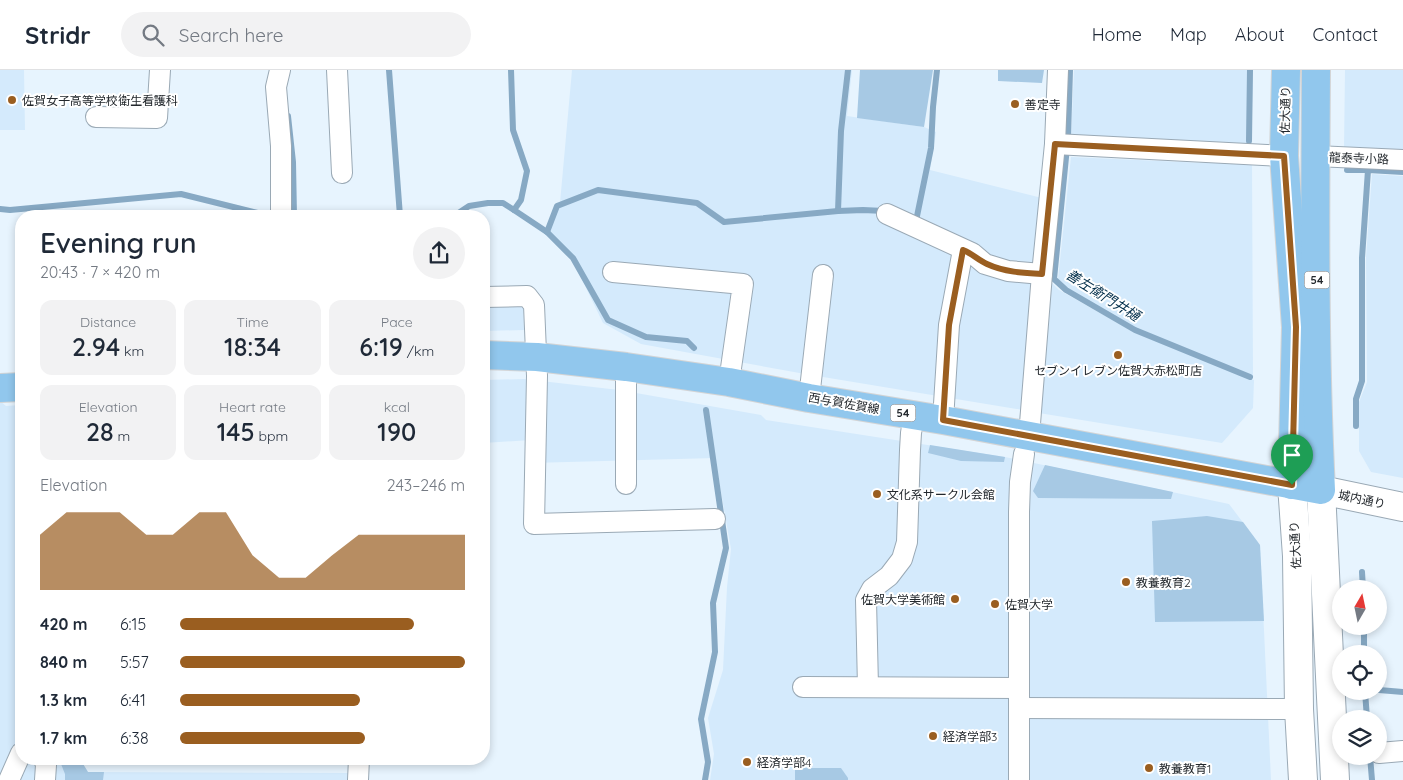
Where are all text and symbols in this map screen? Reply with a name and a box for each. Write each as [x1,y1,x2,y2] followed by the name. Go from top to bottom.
[121,12,471,57] search box
[25,20,91,50] text: Stridr
[139,21,167,49] icon: search
[179,23,284,47] text: Search here
[1092,23,1142,46] text: Home
[1170,23,1207,46] text: Map
[1235,23,1285,46] text: About
[1313,23,1378,46] text: Contact
[1277,86,1293,134] street label: 佐大通り
[22,93,178,108] place label: 佐賀女子高等学校衛生看護科
[6,94,18,106] marker: 佐賀女子高等学校衛生看護科
[1025,97,1061,112] place label: 善定寺
[1009,98,1021,110] marker: 善定寺
[1329,149,1389,167] street label: 龍泰寺小路
[40,225,197,260] text: Evening run
[413,227,465,279] button: share
[40,262,160,282] text: 20:43 · 7 × 420 m
[1063,265,1145,326] water label: 善左衛門井樋
[1304,272,1330,288] road number: 54
[80,313,136,331] text: Distance
[236,313,269,331] text: Time
[381,313,413,331] text: Pace
[72,331,120,362] text: 2.94
[224,331,281,362] text: 18:34
[359,331,403,362] text: 6:19
[120,342,144,360] text: km
[403,342,434,360] text: /km
[1112,349,1124,361] marker: セブンイレブン佐賀大赤松町店
[1034,363,1202,378] place label: セブンイレブン佐賀大赤松町店
[807,389,881,417] street label: 西与賀佐賀線
[79,398,138,416] text: Elevation
[219,398,286,416] text: Heart rate
[384,398,410,416] text: kcal
[890,404,916,422] road number: 54
[86,416,114,447] text: 28
[217,416,255,447] text: 145
[377,416,416,447] text: 190
[114,427,130,445] text: m
[255,427,288,445] text: bpm
[1271,434,1313,485] pin
[1278,441,1306,469] icon: arrive
[40,475,107,495] text: Elevation
[387,475,465,495] text: 243–246 m
[887,487,995,502] place label: 文化系サークル会館
[1337,487,1387,511] street label: 城内通り
[871,488,883,500] marker: 文化系サークル会館
[1286,521,1304,569] street label: 佐大通り
[1136,575,1191,590] place label: 教養教育2
[1120,576,1132,588] marker: 教養教育2
[1332,580,1388,635] north arrow
[1332,580,1387,765] map controls
[861,592,945,607] place label: 佐賀大学美術館
[949,593,961,605] marker: 佐賀大学美術館
[1005,597,1053,612] place label: 佐賀大学
[989,598,1001,610] marker: 佐賀大学
[40,614,88,634] text: 420 m
[120,614,146,634] text: 6:15
[1332,645,1387,700] button: locate
[40,652,87,672] text: 840 m
[120,652,149,672] text: 5:57
[40,690,87,710] text: 1.3 km
[120,690,146,710] text: 6:41
[1332,710,1387,765] button: layers
[40,728,87,748] text: 1.7 km
[120,728,149,748] text: 6:38
[943,729,997,744] place label: 経済学部3
[927,730,939,742] marker: 経済学部3
[757,755,811,770] place label: 経済学部4
[741,756,753,768] marker: 経済学部4
[1159,761,1211,776] place label: 教養教育1
[1143,762,1155,774] marker: 教養教育1

